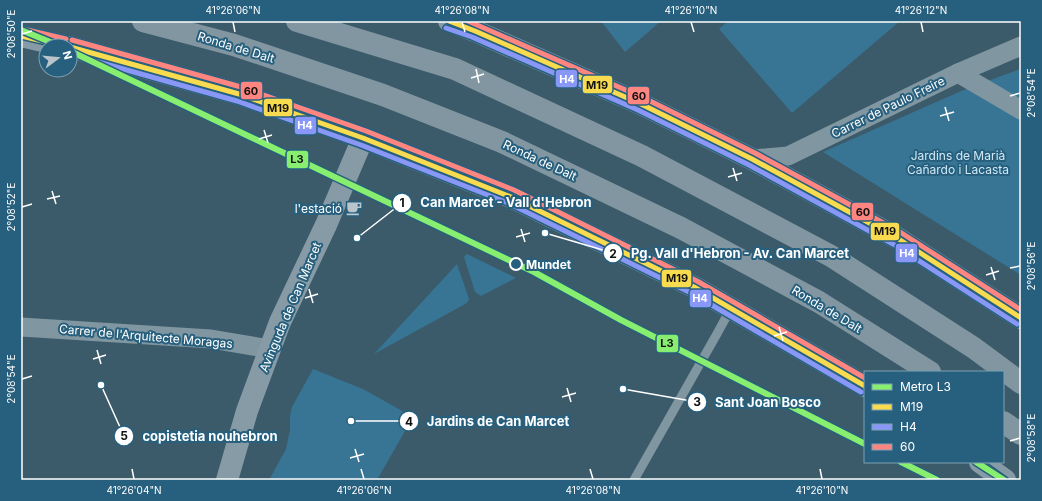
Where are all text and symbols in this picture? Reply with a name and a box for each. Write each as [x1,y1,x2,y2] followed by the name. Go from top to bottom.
[206,4,260,16] text: 41°26'06"N
[435,4,489,16] text: 41°26'08"N
[665,4,717,16] text: 41°26'10"N
[895,4,947,16] text: 41°26'12"N
[5,9,17,59] text: 2°08'50"E
[196,28,276,66] street label: Ronda de Dalt
[38,38,78,78] north arrow
[60,49,75,61] text: N
[1025,68,1037,118] text: 2°08'54"E
[555,69,578,88] line badge: H4
[559,72,575,86] text: H4
[829,73,947,141] street label: Carrer de Paulo Freire
[582,75,613,94] line badge: M19
[586,78,608,92] text: M19
[240,81,263,100] line badge: 60
[244,84,258,98] text: 60
[627,86,650,105] line badge: 60
[632,89,646,103] text: 60
[263,98,293,117] line badge: M19
[267,101,289,115] text: M19
[294,116,317,135] line badge: H4
[297,118,313,132] text: H4
[501,136,579,184] street label: Ronda de Dalt
[907,148,1009,177] park label: Jardins de Marià Cañardo i Lacasta
[286,150,309,169] line badge: L3
[290,152,304,166] text: L3
[5,183,17,232] text: 2°08'52"E
[392,190,599,215] callout: Can Marcet - Vall d'Hebron
[420,194,592,210] text: Can Marcet - Vall d'Hebron
[399,195,405,210] text: 1
[345,199,363,217] cafe icon: l'estació
[295,201,342,216] place label: l'estació
[851,202,874,221] line badge: 60
[856,205,870,219] text: 60
[870,222,900,241] line badge: M19
[874,224,896,238] text: M19
[256,240,324,374] street label: Avinguda de Can Marcet
[603,241,857,266] callout: Pg. Vall d'Hebron - Av. Can Marcet
[1025,241,1037,291] text: 2°08'56"E
[895,243,918,263] line badge: H4
[631,245,849,261] text: Pg. Vall d'Hebron - Av. Can Marcet
[609,246,617,261] text: 2
[899,246,915,260] text: H4
[509,257,523,271] marker: Mundet
[526,257,572,272] place label: Mundet
[661,269,692,288] line badge: M19
[666,271,688,285] text: M19
[789,282,865,336] street label: Ronda de Dalt
[689,289,712,308] line badge: H4
[692,291,708,305] text: H4
[59,321,233,351] street label: Carrer de l'Arquitecte Moragas
[656,334,679,353] line badge: L3
[660,336,674,350] text: L3
[5,354,17,404] text: 2°08'54"E
[864,371,1004,463] legend
[900,379,951,394] text: Metro L3
[687,390,829,415] callout: Sant Joan Bosco
[693,394,701,409] text: 3
[715,394,821,410] text: Sant Joan Bosco
[900,399,923,414] text: M19
[399,409,577,434] callout: Jardins de Can Marcet
[427,413,569,429] text: Jardins de Can Marcet
[1025,413,1037,463] text: 2°08'58"E
[405,414,413,429] text: 4
[900,419,917,434] text: H4
[114,424,286,449] callout: copistetia nouhebron
[120,428,128,443] text: 5
[142,428,278,444] text: copistetia nouhebron
[900,439,915,454] text: 60
[106,484,162,496] text: 41°26'04"N
[337,484,391,496] text: 41°26'06"N
[566,484,620,496] text: 41°26'08"N
[796,484,848,496] text: 41°26'10"N

